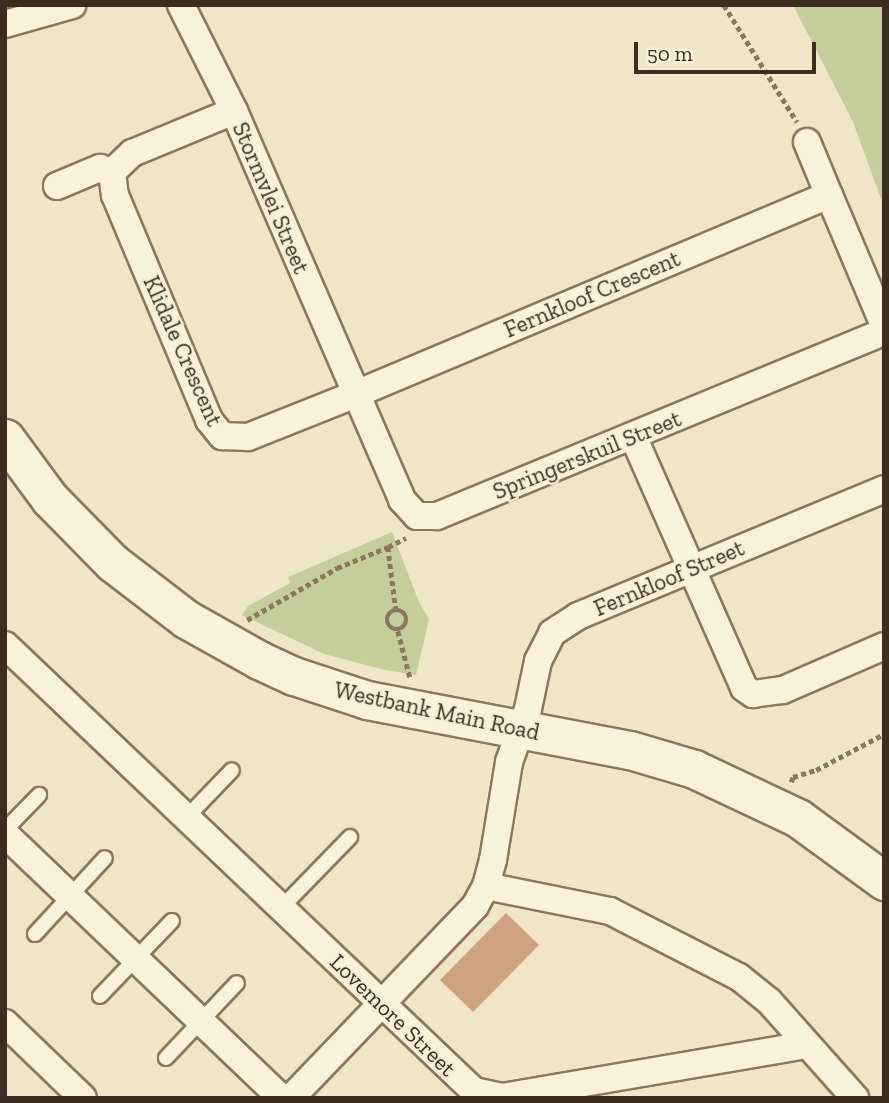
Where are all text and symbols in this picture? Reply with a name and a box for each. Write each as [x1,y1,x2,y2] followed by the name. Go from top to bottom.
[637,28,819,72] scale bar
[647,41,693,66] text: 50 m
[227,118,315,278] street label: Stormvlei Street
[500,244,684,344] street label: Fernkloof Crescent
[137,272,229,430] street label: Klidale Crescent
[489,405,685,505] street label: Springerskuil Street
[590,534,748,622] street label: Fernkloof Street
[332,676,542,746] street label: Westbank Main Road
[324,948,462,1082] street label: Lovemore Street

